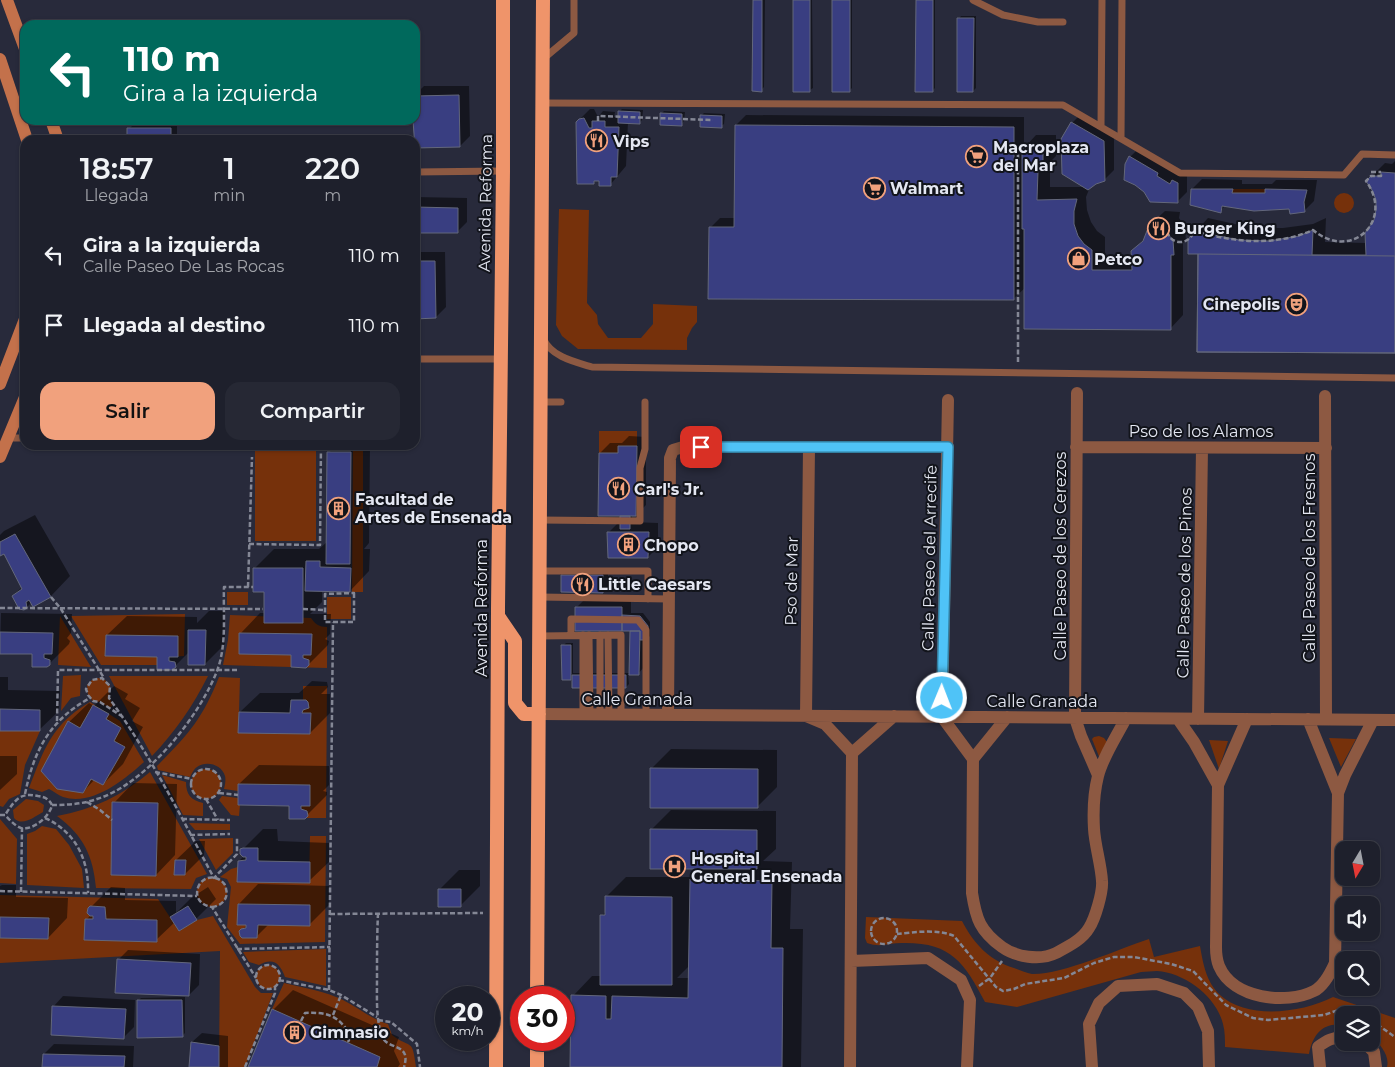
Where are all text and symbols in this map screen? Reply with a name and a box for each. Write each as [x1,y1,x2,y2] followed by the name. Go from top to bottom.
[123,37,221,80] text: 110 m
[40,40,105,105] icon: left
[123,80,318,107] text: Gira a la izquierda
[585,129,609,153] restaurant icon: Vips
[612,132,650,151] place label: Vips
[475,134,496,272] street label: Avenida Reforma
[993,138,1089,175] place label: Macroplaza del Mar
[965,144,989,168] supermarket icon: Macroplaza del Mar
[80,150,153,187] text: 18:57
[224,150,235,187] text: 1
[305,150,360,187] text: 220
[862,176,886,200] supermarket icon: Walmart
[890,179,963,198] place label: Walmart
[85,186,149,205] text: Llegada
[213,186,245,205] text: min
[324,186,341,205] text: m
[1146,216,1170,240] restaurant icon: Burger King
[1174,219,1276,238] place label: Burger King
[83,234,261,257] text: Gira a la izquierda
[40,241,68,269] icon: left
[349,244,400,267] text: 110 m
[1066,247,1090,271] shop icon: Petco
[1094,250,1142,269] place label: Petco
[83,257,284,276] text: Calle Paseo De Las Rocas
[1284,292,1308,316] theatre icon: Cinepolis
[1203,295,1281,314] place label: Cinepolis
[40,311,68,339] icon: arrive
[83,314,265,337] text: Llegada al destino
[349,314,400,337] text: 110 m
[40,382,215,440] button: Salir
[225,382,400,440] button: Compartir
[1129,422,1273,441] street label: Pso de los Alamos
[680,426,722,468] pin
[687,433,715,461] icon: arrive
[1051,451,1070,660] street label: Calle Paseo de los Cerezos
[1300,453,1319,662] street label: Calle Paseo de los Fresnos
[918,465,941,651] street label: Calle Paseo del Arrecife
[606,477,630,501] restaurant icon: Carl's Jr.
[634,480,703,499] place label: Carl's Jr.
[1173,487,1196,679] street label: Calle Paseo de los Pinos
[354,490,512,527] place label: Facultad de Artes de Ensenada
[327,496,351,520] building icon: Facultad de Artes de Ensenada
[616,533,640,557] building icon: Chopo
[644,536,699,555] place label: Chopo
[781,536,802,626] street label: Pso de Mar
[472,539,491,677] street label: Avenida Reforma
[570,572,594,596] restaurant icon: Little Caesars
[598,575,711,594] place label: Little Caesars
[915,671,967,723] position arrow
[581,690,693,709] street label: Calle Granada
[986,692,1098,711] street label: Calle Granada
[1335,841,1380,886] north arrow
[1335,841,1380,1051] map controls
[691,849,842,886] place label: Hospital General Ensenada
[663,855,687,879] hospital icon: Hospital General Ensenada
[1335,896,1380,941] button: sound
[1335,951,1380,996] button: search
[510,986,575,1051] speed limit sign: 30
[452,997,483,1027] text: 20
[1335,1006,1380,1051] button: layers
[282,1020,306,1044] building icon: Gimnasio
[310,1023,389,1042] place label: Gimnasio
[451,1023,484,1038] text: km/h

